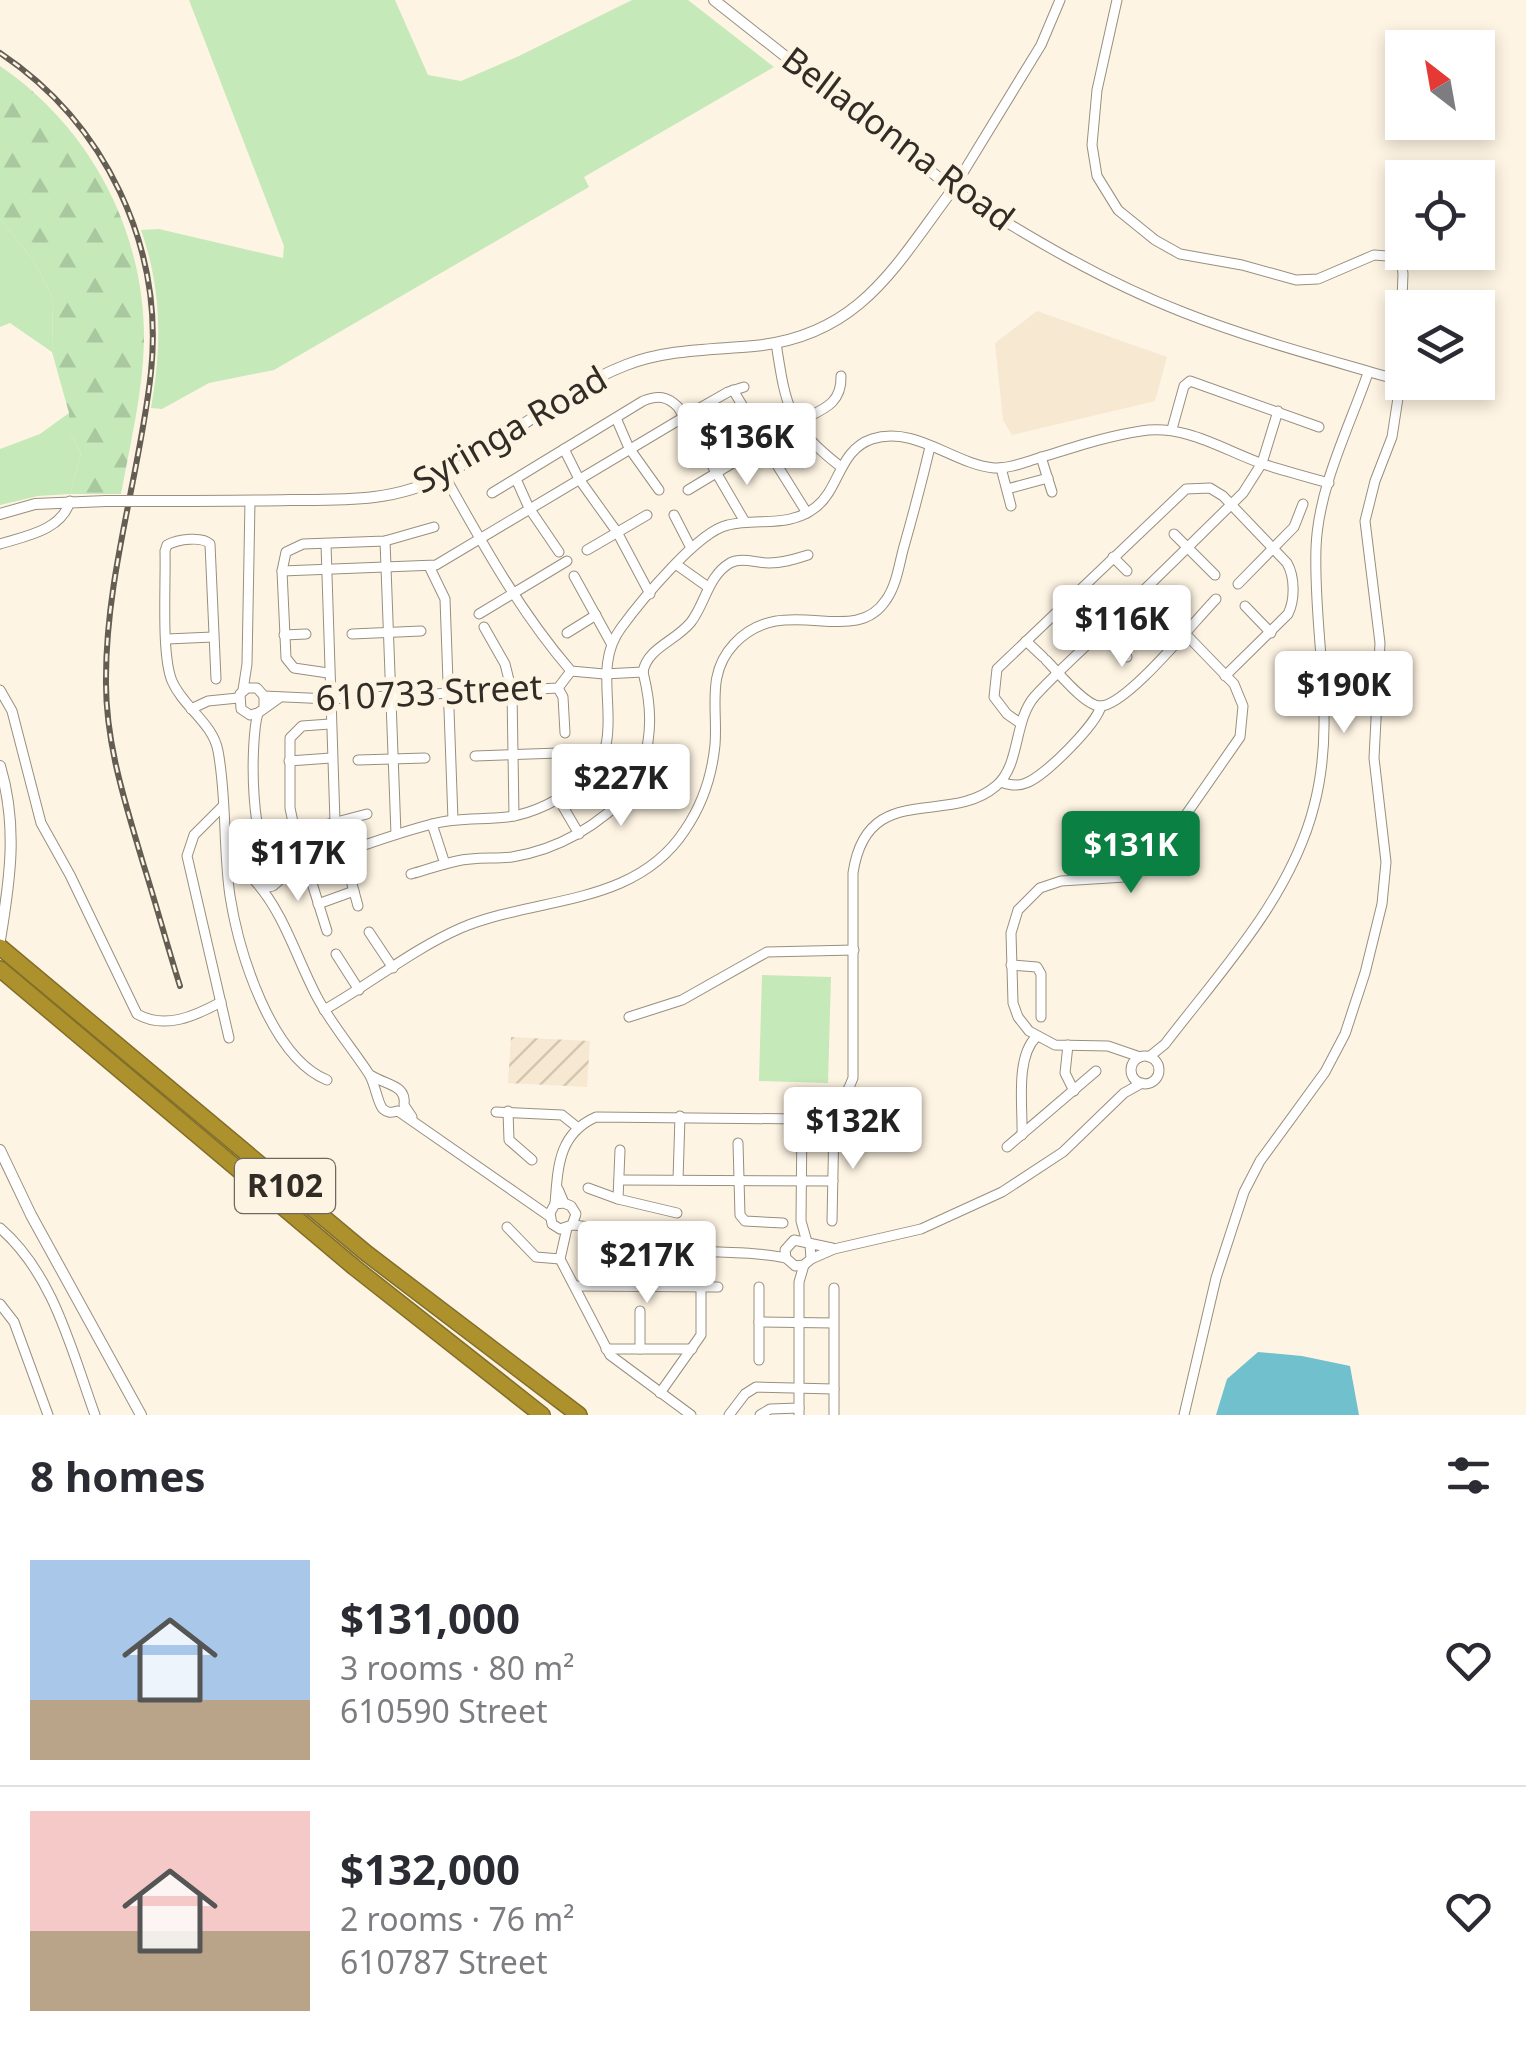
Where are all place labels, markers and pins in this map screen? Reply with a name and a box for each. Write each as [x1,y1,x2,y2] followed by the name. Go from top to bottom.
[677,403,817,488] pin: $136K
[1052,585,1192,670] pin: $116K
[1274,651,1414,736] pin: $190K
[551,744,691,829] pin: $227K
[1061,811,1201,896] pin: $131K
[228,819,368,904] pin: $117K
[783,1087,923,1172] pin: $132K
[577,1221,717,1306] pin: $217K

